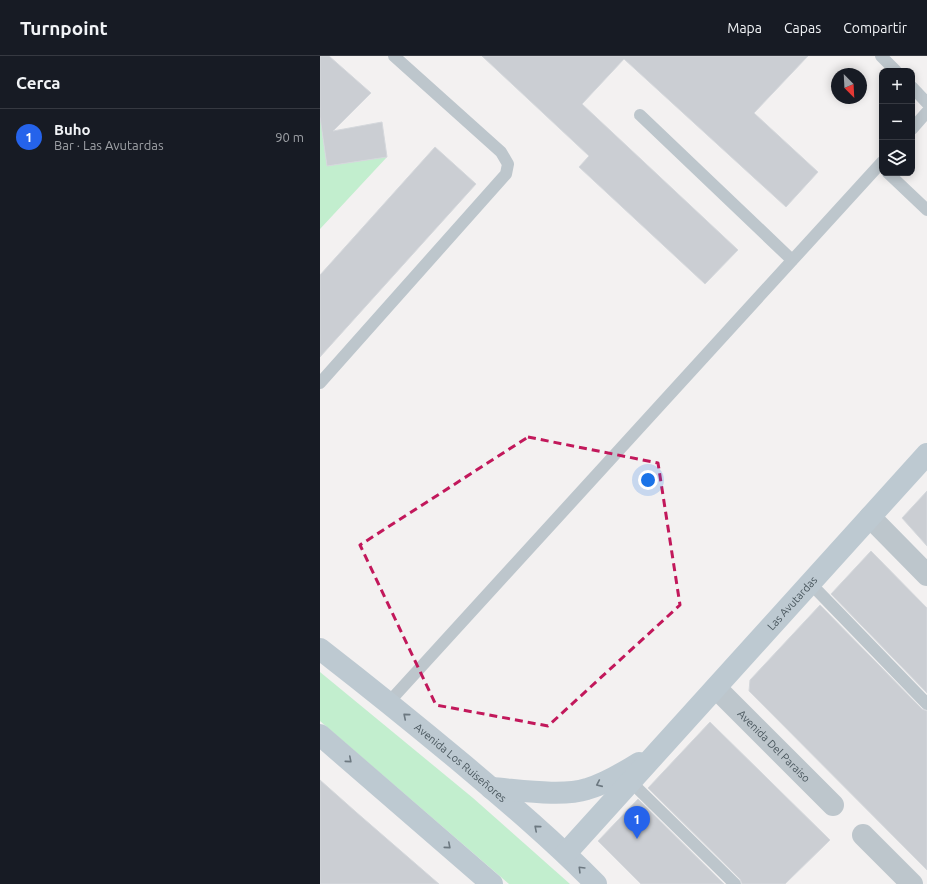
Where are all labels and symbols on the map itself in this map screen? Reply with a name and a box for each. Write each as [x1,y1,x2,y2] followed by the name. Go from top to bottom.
[831,68,867,104] north arrow
[638,470,658,490] your location
[765,574,820,632] street label: Las Avutardas
[735,707,813,785] street label: Avenida Del Paraiso
[403,714,411,721] one-way arrow
[412,721,509,805] street label: Avenida Los Ruiseñores
[345,756,352,763] one-way arrow
[596,779,603,787] one-way arrow
[624,806,650,839] pin: 1
[534,825,542,832] one-way arrow
[443,841,450,848] one-way arrow
[578,866,586,874] one-way arrow

